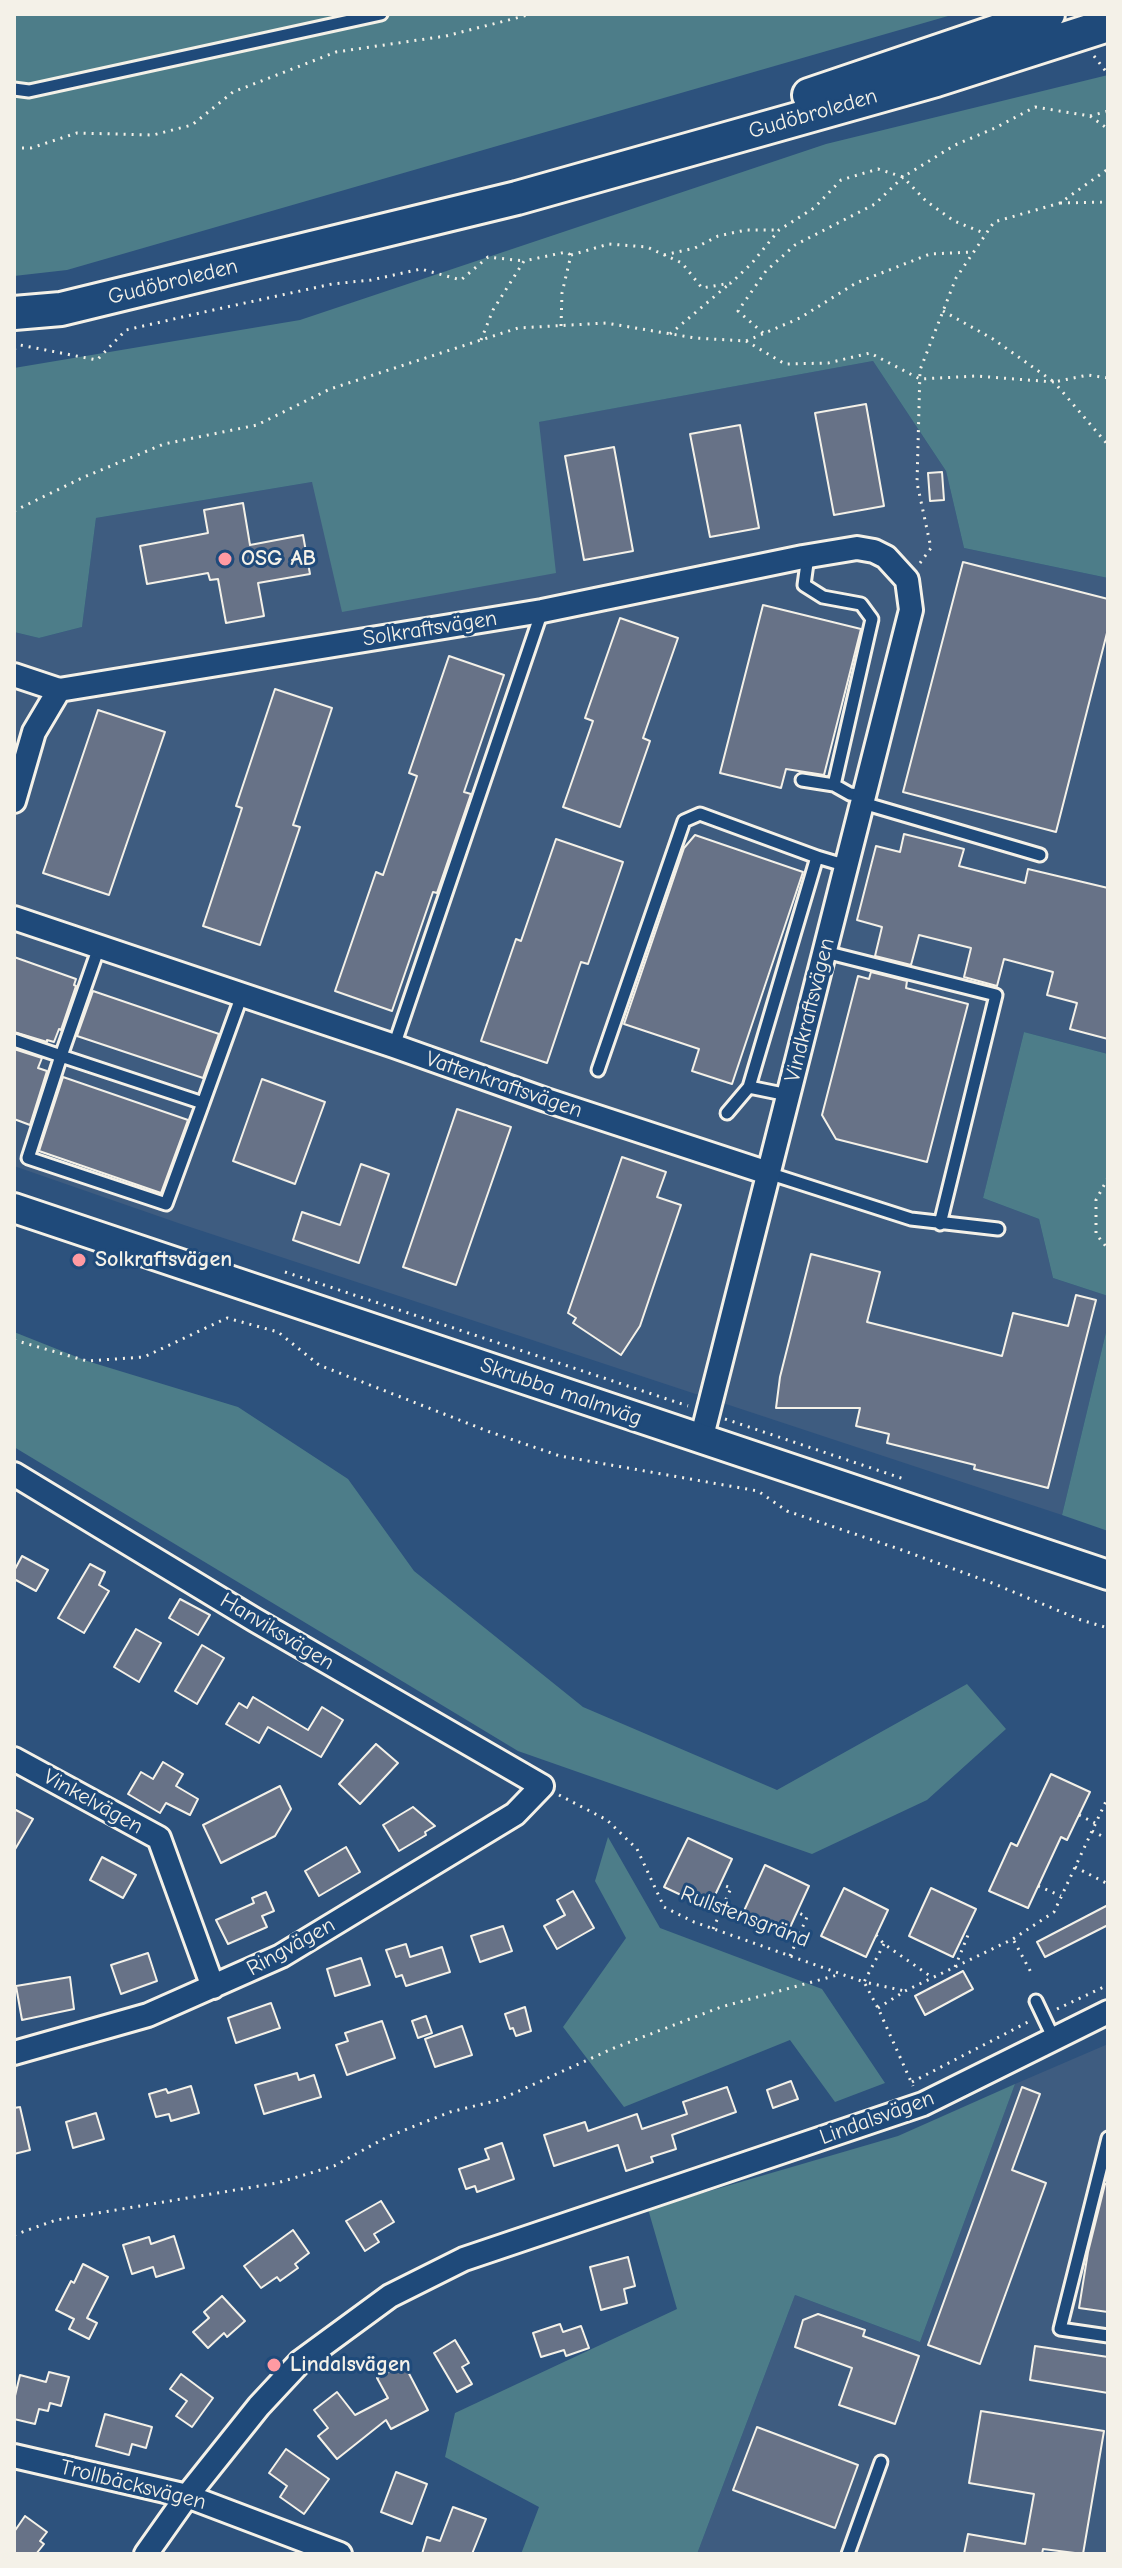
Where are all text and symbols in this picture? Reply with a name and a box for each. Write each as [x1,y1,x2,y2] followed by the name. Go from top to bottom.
[746,83,880,145] street label: Gudöbroleden
[105,253,241,311] street label: Gudöbroleden
[241,546,316,572] place label: OSG AB
[216,550,234,568] marker: OSG AB
[361,605,499,653] street label: Solkraftsvägen
[779,935,841,1085] street label: Vindkraftsvägen
[422,1046,586,1124] street label: Vattenkraftsvägen
[95,1247,232,1273] place label: Solkraftsvägen
[70,1251,88,1269] marker: Solkraftsvägen
[477,1352,645,1432] street label: Skrubba malmväg
[215,1588,339,1676] street label: Hanviksvägen
[39,1764,147,1840] street label: Vinkelvägen
[677,1880,813,1954] street label: Rullstensgränd
[242,1912,340,1982] street label: Ringvägen
[816,2085,938,2151] street label: Lindalsvägen
[290,2352,411,2378] place label: Lindalsvägen
[265,2356,283,2374] marker: Lindalsvägen
[57,2454,209,2516] street label: Trollbäcksvägen

